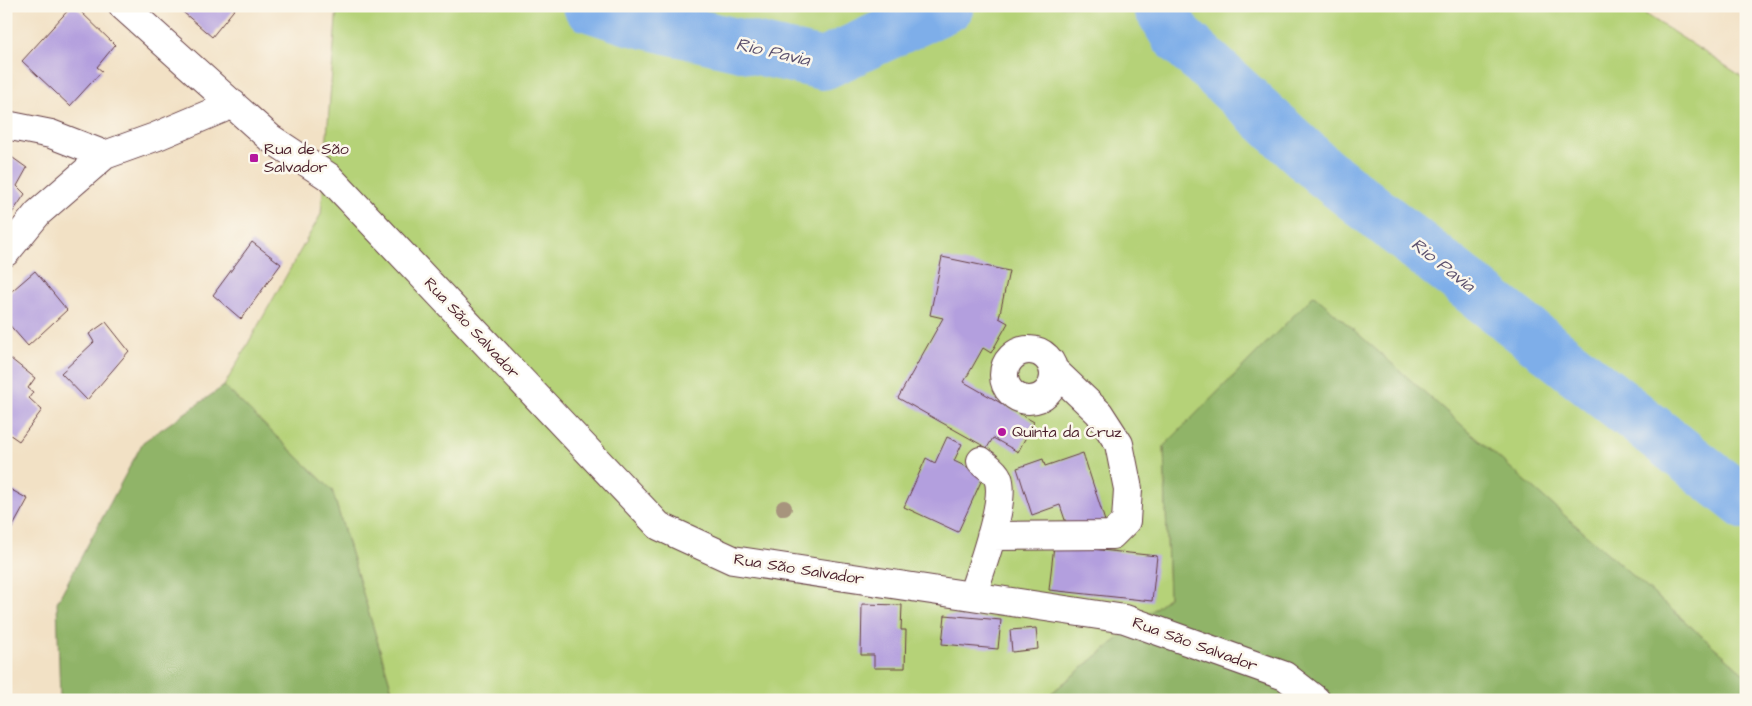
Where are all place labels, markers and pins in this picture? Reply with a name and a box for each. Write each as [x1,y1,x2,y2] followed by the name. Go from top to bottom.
[264,138,349,178] place label: Rua de São Salvador
[248,152,260,164] marker: Rua de São Salvador
[1012,421,1122,443] place label: Quinta da Cruz
[996,426,1008,438] marker: Quinta da Cruz

